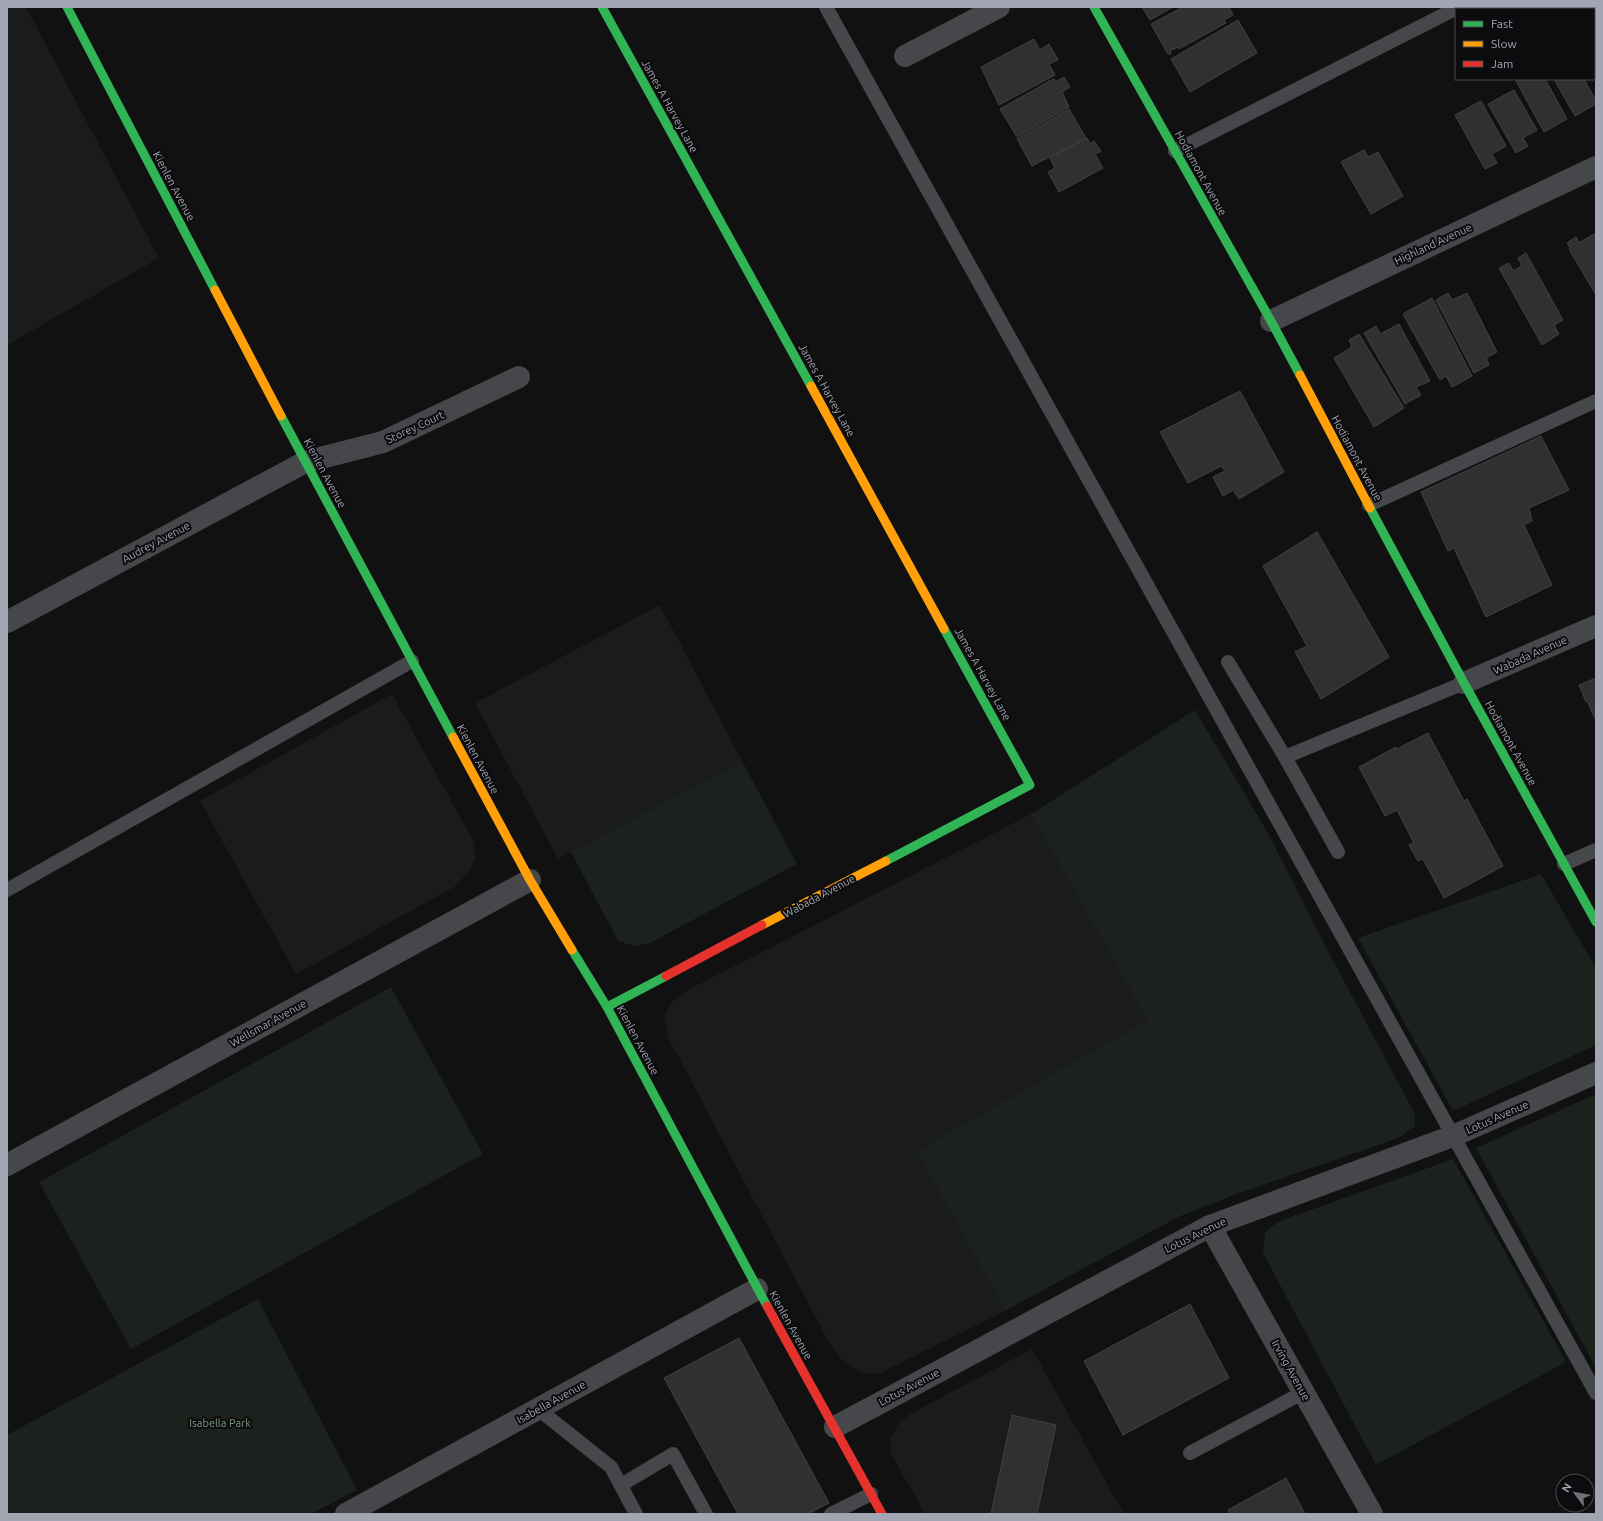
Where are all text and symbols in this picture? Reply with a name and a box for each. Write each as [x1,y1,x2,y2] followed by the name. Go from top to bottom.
[1455,8,1595,80] legend
[1491,17,1513,30] text: Fast
[1491,37,1517,50] text: Slow
[1491,57,1513,70] text: Jam
[639,58,701,154] street label: James A Harvey Lane
[1173,129,1229,217] street label: Hodiamont Avenue
[151,149,197,223] street label: Kienlen Avenue
[1392,221,1474,267] street label: Highland Avenue
[796,342,858,438] street label: James A Harvey Lane
[384,408,446,446] street label: Storey Court
[1329,413,1385,503] street label: Hodiamont Avenue
[302,436,348,510] street label: Kienlen Avenue
[120,519,192,565] street label: Audrey Avenue
[952,626,1014,722] street label: James A Harvey Lane
[1491,633,1569,677] street label: Wabada Avenue
[1483,699,1539,787] street label: Hodiamont Avenue
[455,722,501,796] street label: Kienlen Avenue
[781,872,857,920] street label: Wabada Avenue
[228,997,308,1049] street label: Wellsmar Avenue
[615,1003,661,1077] street label: Kienlen Avenue
[1464,1098,1530,1136] street label: Lotus Avenue
[1162,1215,1228,1255] street label: Lotus Avenue
[767,1289,815,1361] street label: Kienlen Avenue
[1269,1338,1313,1402] street label: Irving Avenue
[877,1366,941,1408] street label: Lotus Avenue
[515,1378,587,1426] street label: Isabella Avenue
[189,1417,251,1429] park label: Isabella Park
[1555,1473,1595,1513] north arrow
[1559,1481,1574,1494] text: N

